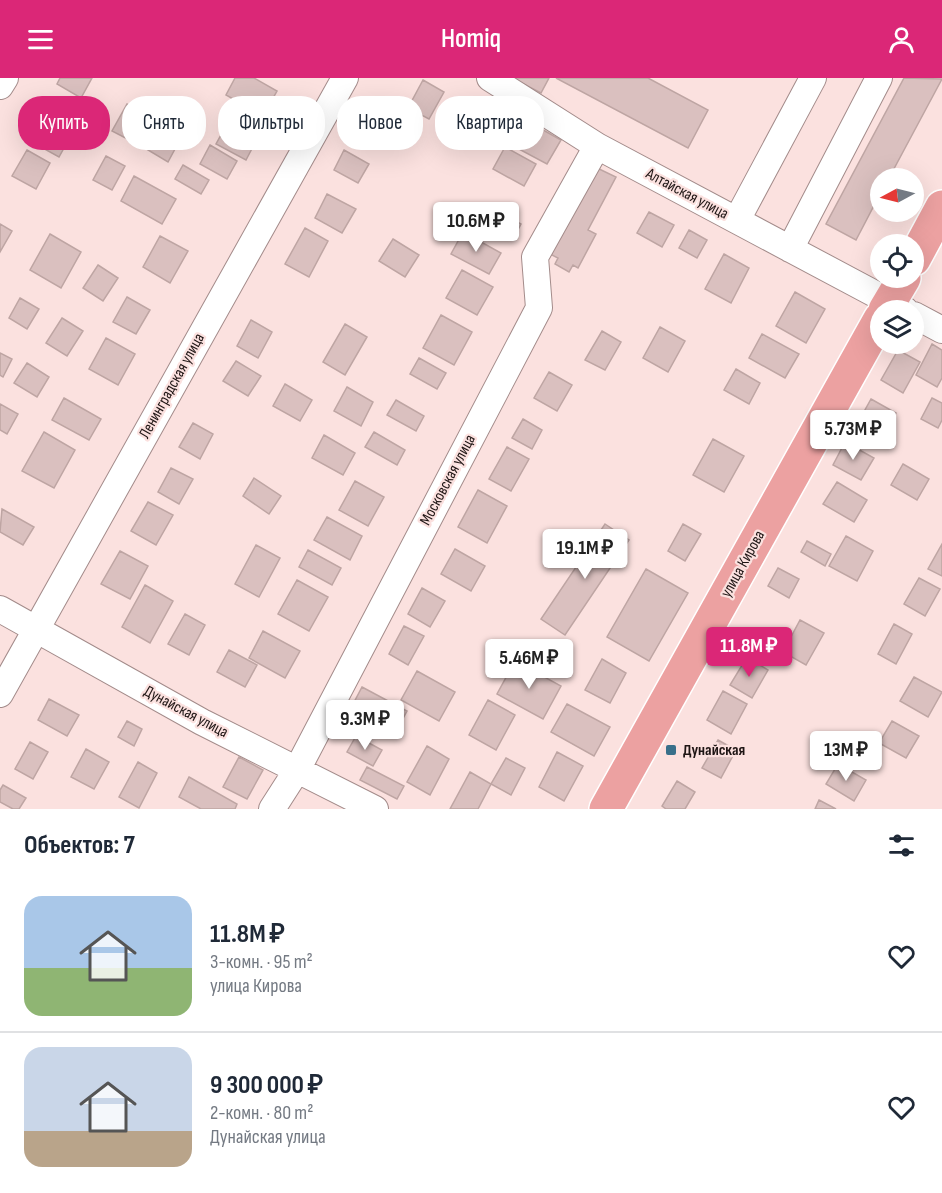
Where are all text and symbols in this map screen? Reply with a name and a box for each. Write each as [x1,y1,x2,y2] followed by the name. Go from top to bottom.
[24,23,57,56] icon: menu
[441,23,501,55] text: Homiq
[885,23,918,56] icon: person
[18,96,110,150] chip: Купить
[122,96,206,150] chip: Снять
[218,96,325,150] chip: Фильтры
[337,96,423,150] chip: Новое
[435,96,544,150] chip: Квартира
[642,164,731,224] street label: Алтайская улица
[870,168,924,222] north arrow
[870,168,924,354] map controls
[421,202,531,253] pin: 10.6M ₽
[447,209,505,233] text: 10.6M ₽
[870,234,924,288] button: locate
[870,300,924,354] button: layers
[135,330,209,442] street label: Ленинградская улица
[798,410,908,461] pin: 5.73M ₽
[824,417,882,441] text: 5.73M ₽
[416,431,480,529] street label: Московская улица
[717,527,769,601] street label: улица Кирова
[530,529,640,580] pin: 19.1M ₽
[557,536,613,560] text: 19.1M ₽
[694,627,804,678] pin: 11.8M ₽
[720,634,778,658] text: 11.8M ₽
[474,639,584,690] pin: 5.46M ₽
[499,646,559,670] text: 5.46M ₽
[141,682,231,742] street label: Дунайская улица
[316,700,414,751] pin: 9.3M ₽
[340,707,390,731] text: 9.3M ₽
[804,731,888,782] pin: 13M ₽
[824,738,868,762] text: 13M ₽
[683,741,745,760] place label: Дунайская
[664,743,678,757] marker: Дунайская
[885,829,918,862] icon: filters
[24,830,135,861] text: Объектов: 7
[210,919,285,950] text: 11.8M ₽
[72,920,144,992] icon: home
[885,940,918,973] icon: heart
[210,950,313,974] text: 3-комн. · 95 m²
[210,974,302,998] text: улица Кирова
[210,1070,323,1101] text: 9 300 000 ₽
[72,1071,144,1143] icon: home
[885,1091,918,1124] icon: heart
[210,1101,313,1125] text: 2-комн. · 80 m²
[210,1125,326,1149] text: Дунайская улица

